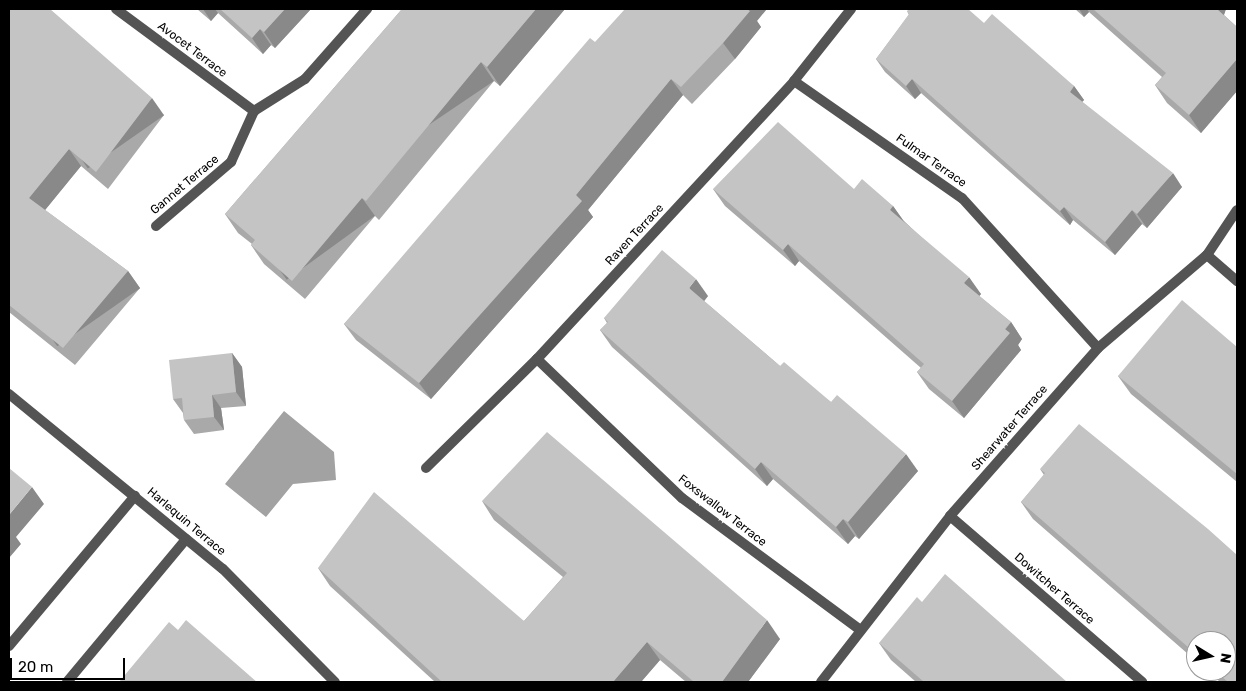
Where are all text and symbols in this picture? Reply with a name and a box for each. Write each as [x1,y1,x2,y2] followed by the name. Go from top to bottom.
[154,19,230,81] street label: Avocet Terrace
[893,131,969,191] street label: Fulmar Terrace
[148,152,222,218] street label: Gannet Terrace
[603,201,667,269] street label: Raven Terrace
[969,382,1051,474] street label: Shearwater Terrace
[675,472,769,550] street label: Foxswallow Terrace
[144,485,228,559] street label: Harlequin Terrace
[1011,550,1097,628] street label: Dowitcher Terrace
[1186,631,1236,681] north arrow
[12,648,128,680] scale bar
[1216,652,1235,665] text: N
[18,658,53,676] text: 20 m

